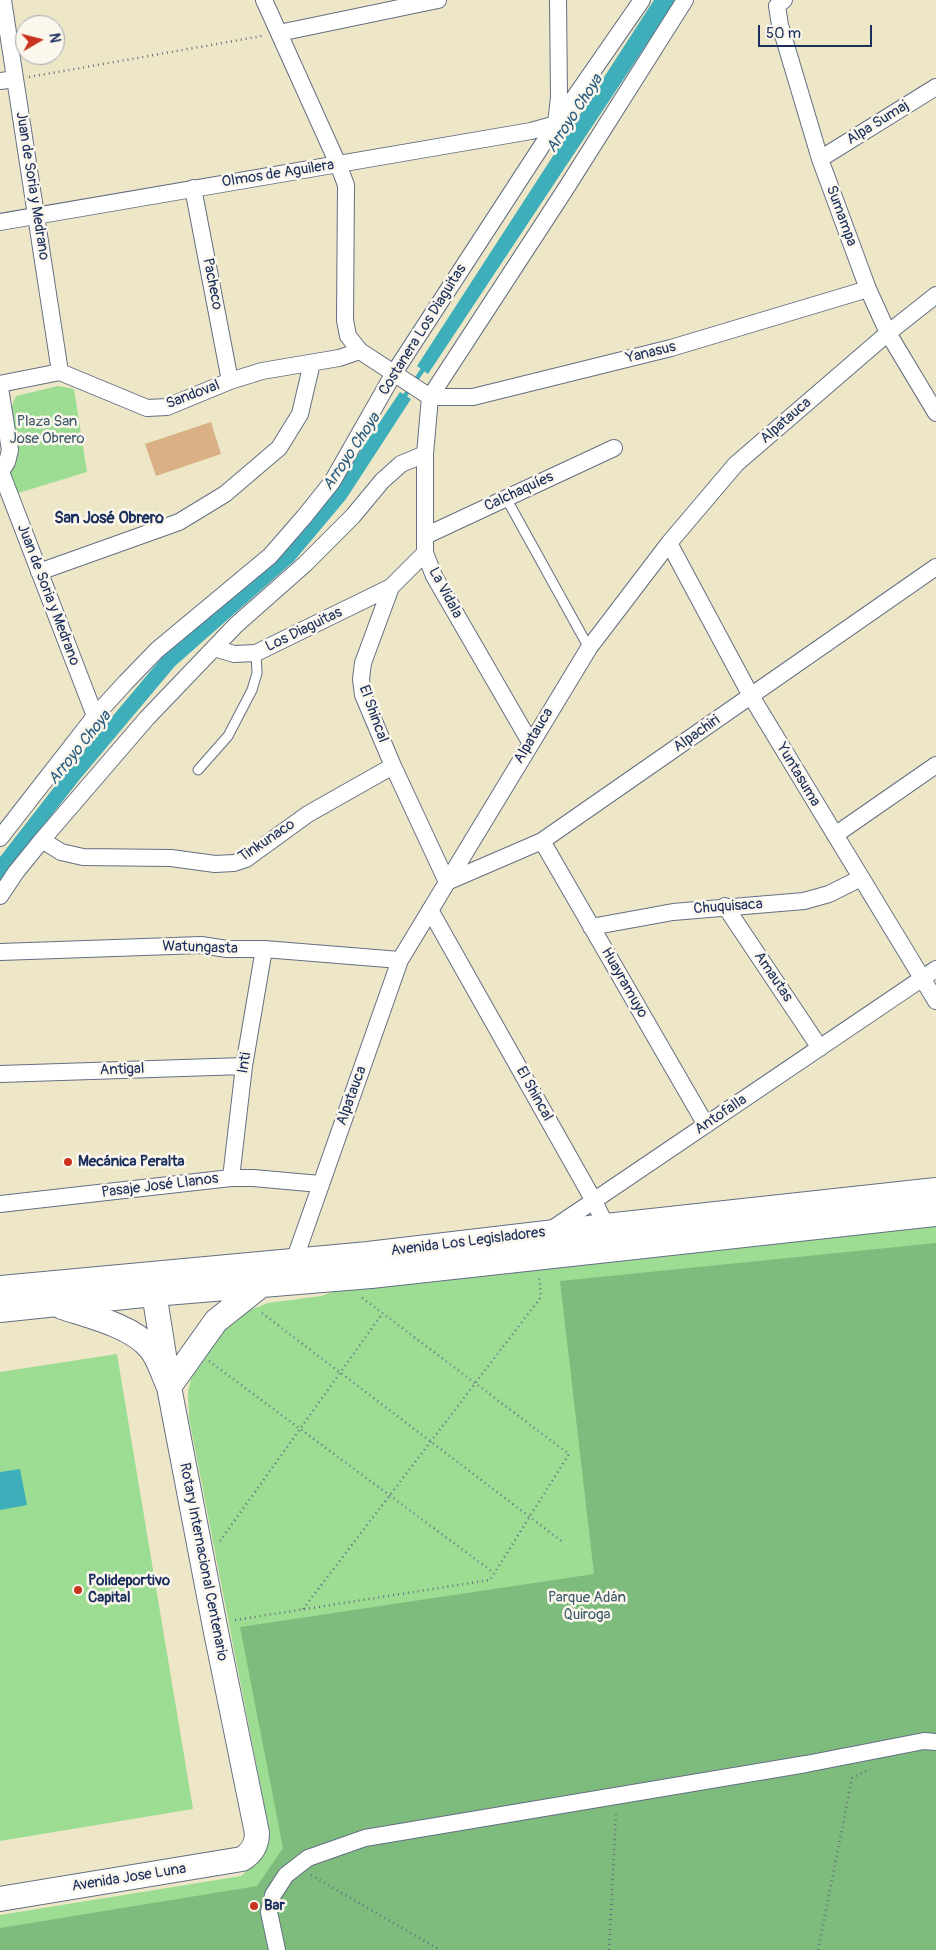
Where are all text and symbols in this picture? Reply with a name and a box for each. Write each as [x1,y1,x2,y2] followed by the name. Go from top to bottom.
[15,15,65,65] north arrow
[761,15,875,47] scale bar
[766,24,801,43] text: 50 m
[45,32,63,44] text: N
[543,71,607,157] water label: Arroyo Choya
[843,97,913,149] street label: Alpa Sumaj
[11,110,53,262] street label: Juan de Soria y Medrano
[221,156,335,192] street label: Olmos de Aguilera
[822,183,860,249] street label: Sumampa
[198,257,226,311] street label: Pacheco
[375,261,471,399] street label: Costanera Los Diaguitas
[624,338,678,368] street label: Yanasus
[164,377,222,413] street label: Sandoval
[757,394,815,448] street label: Alpatauca
[319,410,385,494] water label: Arroyo Choya
[9,413,85,448] park label: Plaza San Jose Obrero
[482,468,556,516] street label: Calchaquíes
[54,509,164,529] district label: San José Obrero
[13,522,83,668] street label: Juan de Soria y Medrano
[424,564,466,622] street label: La Vidala
[263,604,345,656] street label: Los Diaguitas
[354,683,392,745] street label: El Shincal
[510,705,558,767] street label: Alpatauca
[44,707,116,789] water label: Arroyo Choya
[670,711,724,757] street label: Alpachiri
[772,740,824,810] street label: Yuntasuma
[235,816,299,866] street label: Tinkunaco
[693,896,763,918] street label: Chuquisaca
[162,938,238,958] street label: Watungasta
[597,945,651,1021] street label: Huayramuyo
[750,948,796,1006] street label: Amautas
[234,1051,256,1075] street label: Inti
[99,1060,145,1080] street label: Antigal
[333,1064,371,1128] street label: Alpatauca
[512,1064,556,1124] street label: El Shincal
[692,1091,750,1139] street label: Antofalla
[78,1153,184,1171] place label: Mecánica Peralta
[62,1156,74,1168] marker: Mecánica Peralta
[100,1170,220,1202] street label: Pasaje José Llanos
[390,1224,546,1260] street label: Avenida Los Legisladores
[175,1461,231,1663] street label: Rotary Internacional Centenario
[88,1572,170,1607] place label: Polideportivo Capital
[72,1584,84,1596] marker: Polideportivo Capital
[548,1589,626,1624] park label: Parque Adán Quiroga
[71,1860,187,1896] street label: Avenida Jose Luna
[264,1897,285,1915] place label: Bar
[248,1900,260,1912] marker: Bar

